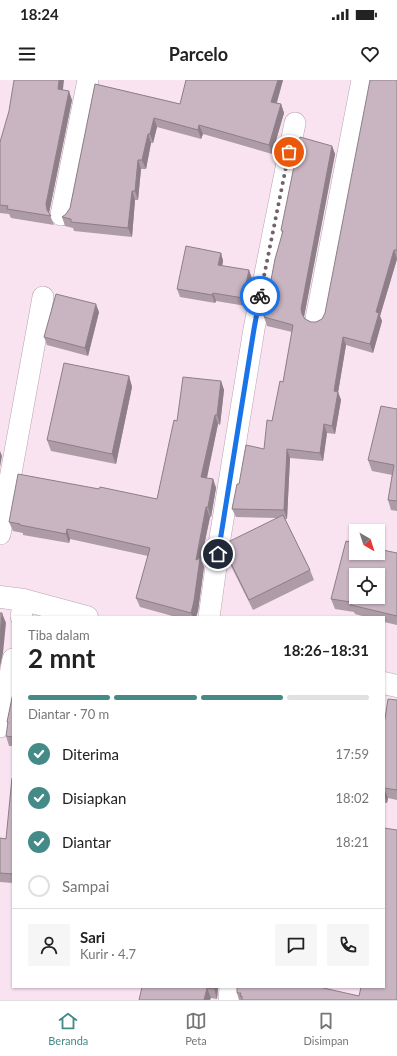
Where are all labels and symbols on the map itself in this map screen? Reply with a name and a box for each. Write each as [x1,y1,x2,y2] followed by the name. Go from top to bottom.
[272,135,306,169] pin
[240,276,280,316] courier
[349,524,385,560] north arrow
[201,537,235,571] pin

